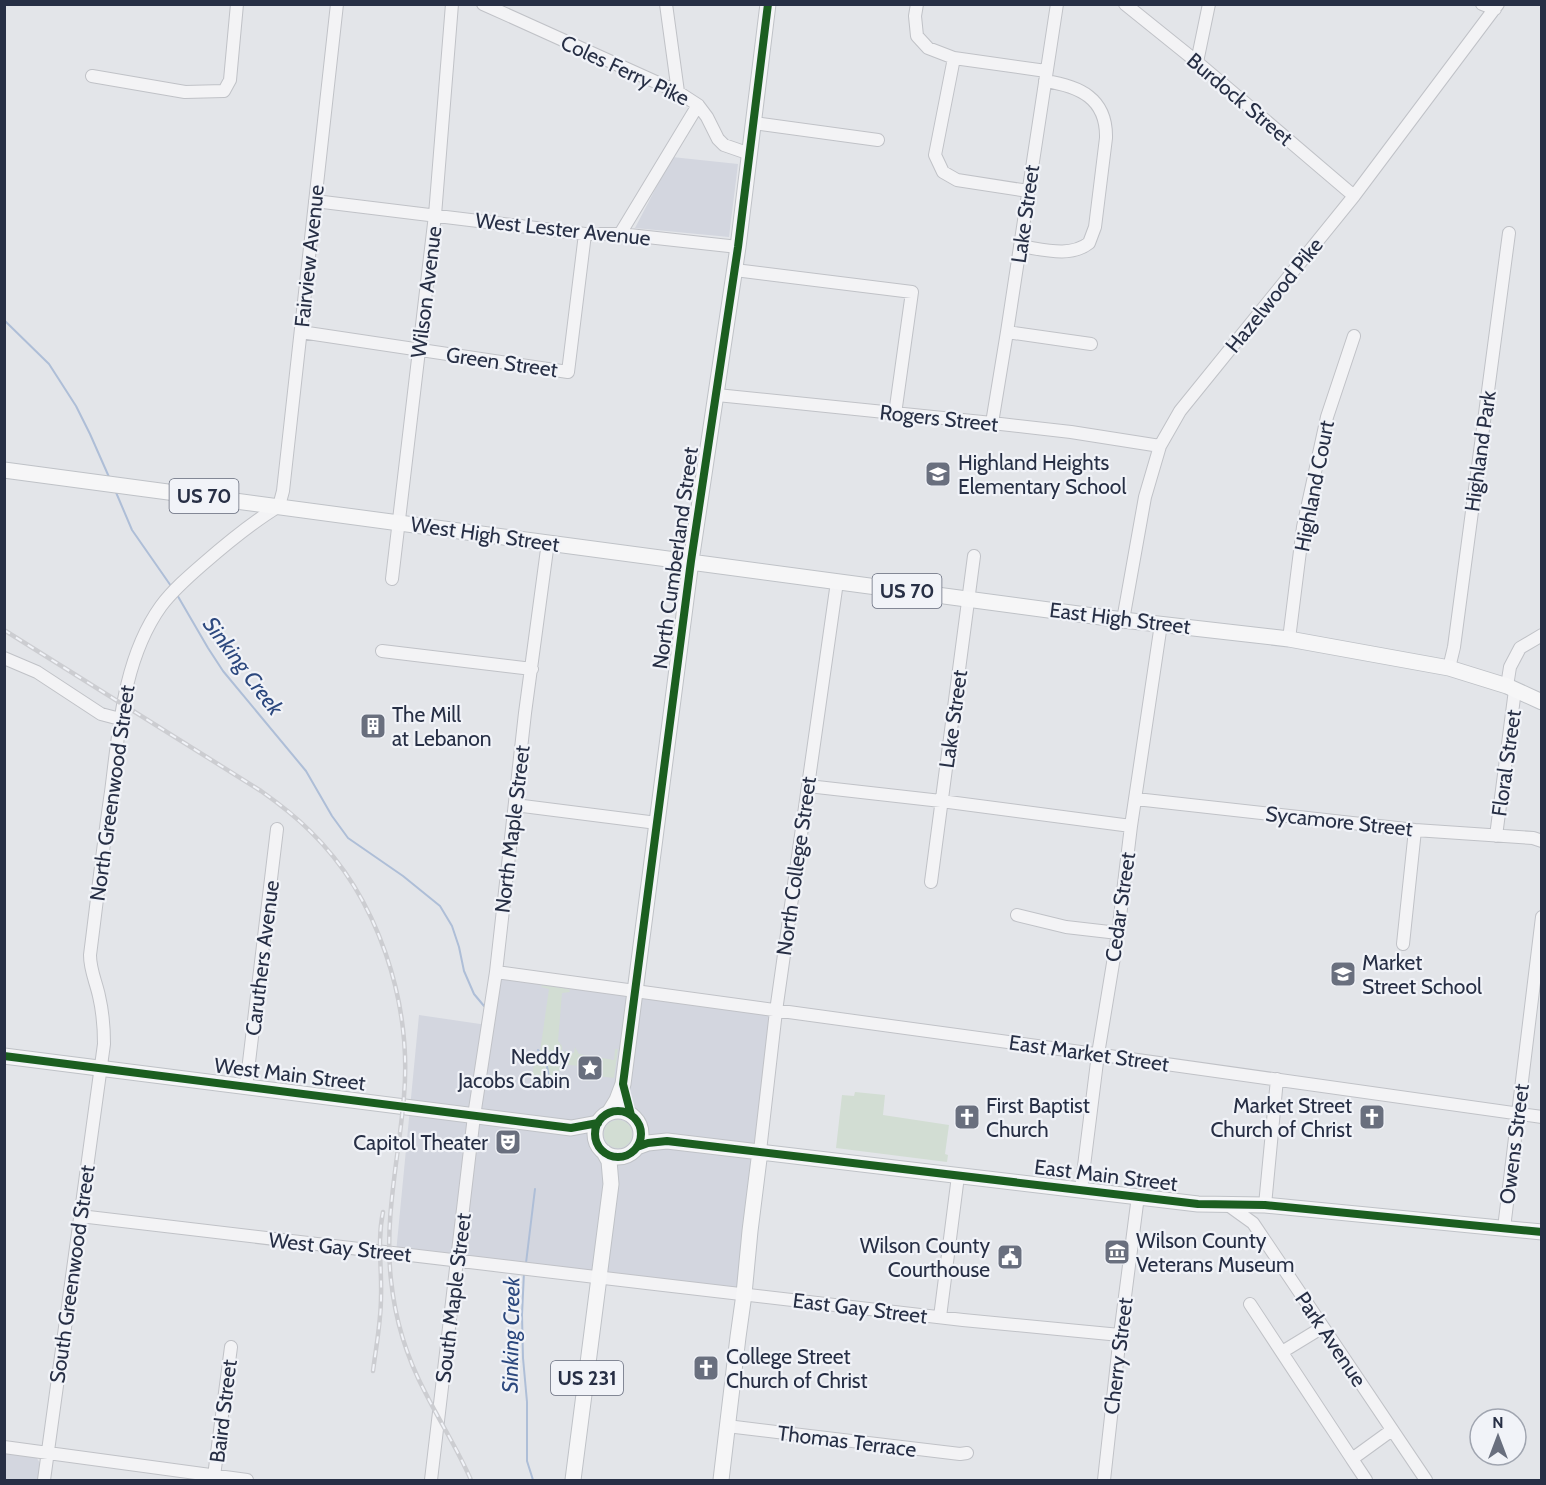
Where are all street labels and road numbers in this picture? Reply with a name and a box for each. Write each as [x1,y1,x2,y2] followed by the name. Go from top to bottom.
[557,29,693,111] street label: Coles Ferry Pike
[1182,47,1298,151] street label: Burdock Street
[1006,163,1044,265] street label: Lake Street
[289,183,329,328] street label: Fairview Avenue
[474,207,652,251] street label: West Lester Avenue
[406,224,447,359] street label: Wilson Avenue
[1220,232,1328,358] street label: Hazelwood Pike
[445,342,559,382] street label: Green Street
[1459,388,1501,513] street label: Highland Park
[878,399,1000,437] street label: Rogers Street
[1289,418,1339,554] street label: Highland Court
[647,445,703,671] street label: North Cumberland Street
[170,479,238,513] road number: US 70
[409,511,561,557] street label: West High Street
[872,574,942,608] road number: US 70
[1048,597,1192,639] street label: East High Street
[934,668,972,770] street label: Lake Street
[84,683,140,903] street label: North Greenwood Street
[1486,708,1526,818] street label: Floral Street
[489,744,535,914] street label: North Maple Street
[771,775,821,957] street label: North College Street
[1264,801,1414,841] street label: Sycamore Street
[1100,851,1140,963] street label: Cedar Street
[240,879,284,1037] street label: Caruthers Avenue
[1007,1029,1171,1077] street label: East Market Street
[213,1052,367,1096] street label: West Main Street
[1494,1082,1534,1206] street label: Owens Street
[1033,1154,1179,1196] street label: East Main Street
[44,1163,100,1385] street label: South Greenwood Street
[430,1212,476,1384] street label: South Maple Street
[267,1227,413,1267] street label: West Gay Street
[791,1287,929,1329] street label: East Gay Street
[1290,1287,1372,1391] street label: Park Avenue
[1098,1296,1138,1416] street label: Cherry Street
[204,1358,242,1464] street label: Baird Street
[551,1361,623,1395] road number: US 231
[776,1420,918,1462] street label: Thomas Terrace

